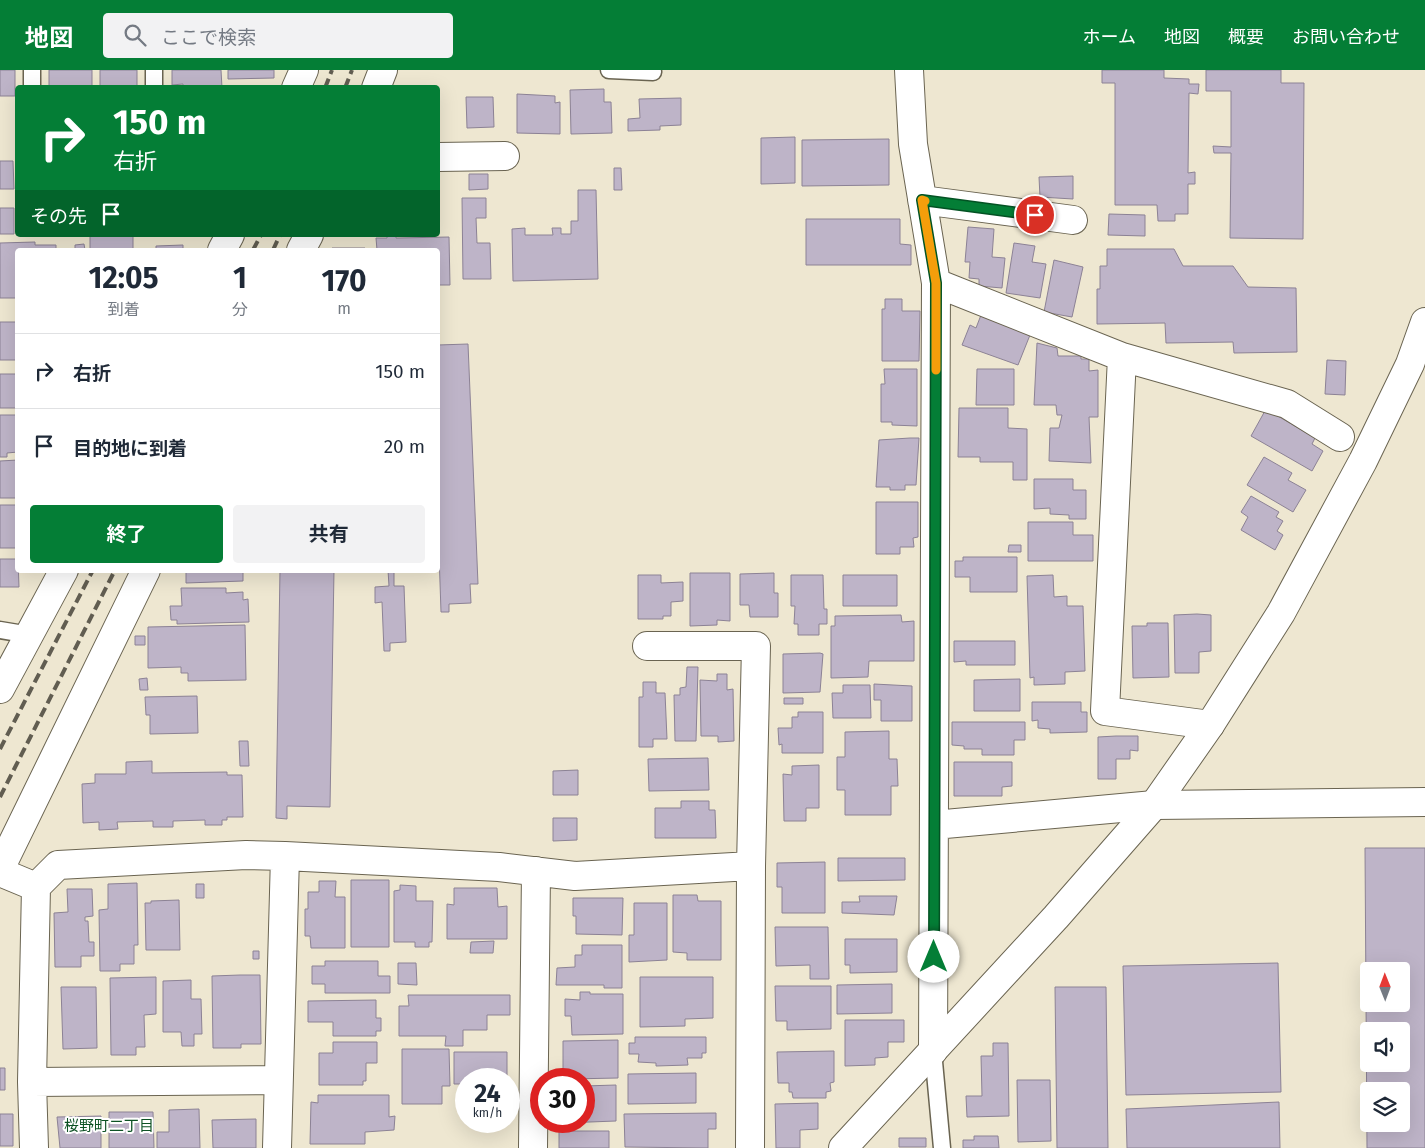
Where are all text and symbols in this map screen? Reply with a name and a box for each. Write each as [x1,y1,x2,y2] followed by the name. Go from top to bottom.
[103,13,453,58] search box
[121,21,149,49] icon: search
[25,24,73,52] text: 地図
[161,26,256,49] text: ここで検索
[1083,26,1136,48] text: ホーム
[1164,26,1200,48] text: 地図
[1228,26,1264,48] text: 概要
[1292,26,1400,48] text: お問い合わせ
[113,101,206,143] text: 150 m
[30,105,95,170] icon: right
[113,148,157,175] text: 右折
[1014,194,1056,236] pin
[97,200,125,228] icon: arrive
[1021,201,1049,229] icon: arrive
[30,205,87,228] text: その先
[88,260,159,296] text: 12:05
[233,260,247,296] text: 1
[321,263,367,299] text: 170
[337,299,351,318] text: m
[108,300,140,319] text: 到着
[232,300,248,319] text: 分
[30,357,58,385] icon: right
[375,360,425,383] text: 150 m
[73,362,111,385] text: 右折
[30,432,58,460] icon: arrive
[384,435,425,458] text: 20 m
[73,437,187,460] text: 目的地に到着
[30,505,223,563] button: 終了
[233,505,425,563] button: 共有
[907,930,959,982] position arrow
[1360,962,1410,1012] north arrow
[1360,962,1410,1132] map controls
[1360,1022,1410,1072] button: sound
[530,1068,595,1133] speed limit sign: 30
[474,1079,501,1109] text: 24
[1360,1082,1410,1132] button: layers
[473,1106,502,1120] text: km/h
[64,1117,154,1135] district label: 桜野町二丁目

